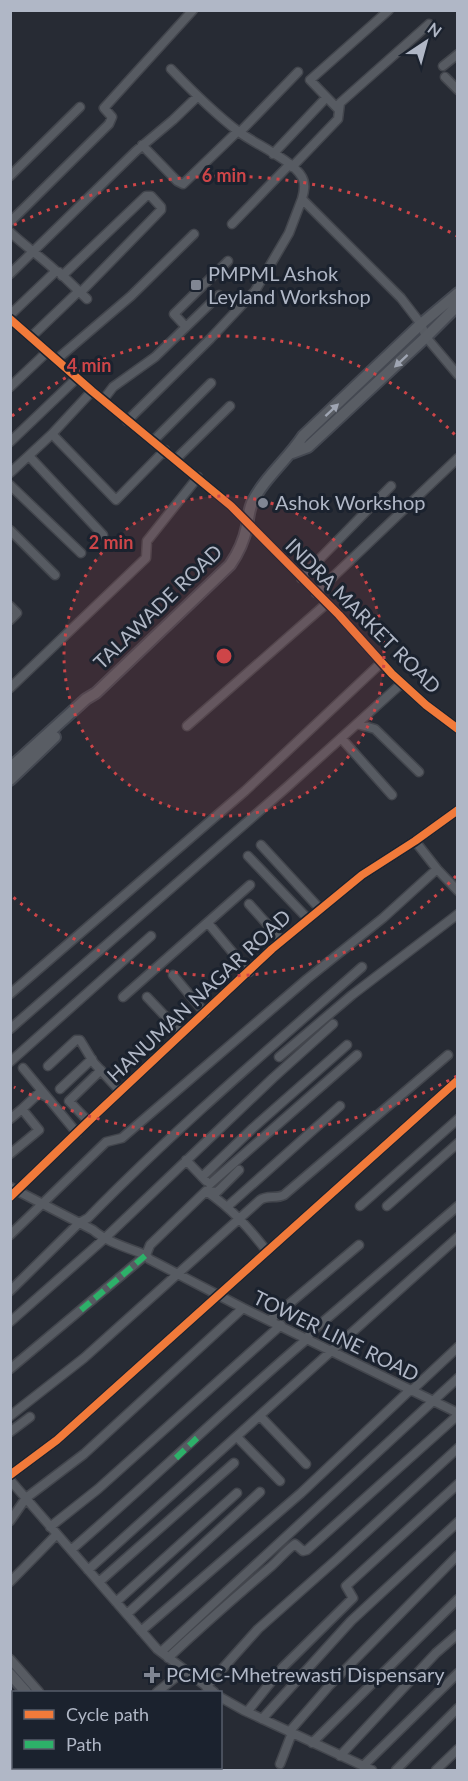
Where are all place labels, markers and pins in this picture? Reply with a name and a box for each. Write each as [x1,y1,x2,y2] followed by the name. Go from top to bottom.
[208,261,371,308] place label: PMPML Ashok Leyland Workshop
[189,278,203,292] marker: PMPML Ashok Leyland Workshop
[275,490,425,514] place label: Ashok Workshop
[256,496,270,510] marker: Ashok Workshop
[214,646,234,666] centre of rings
[166,1662,445,1686] place label: PCMC-Mhetrewasti Dispensary
[143,1666,161,1684] marker: PCMC-Mhetrewasti Dispensary

